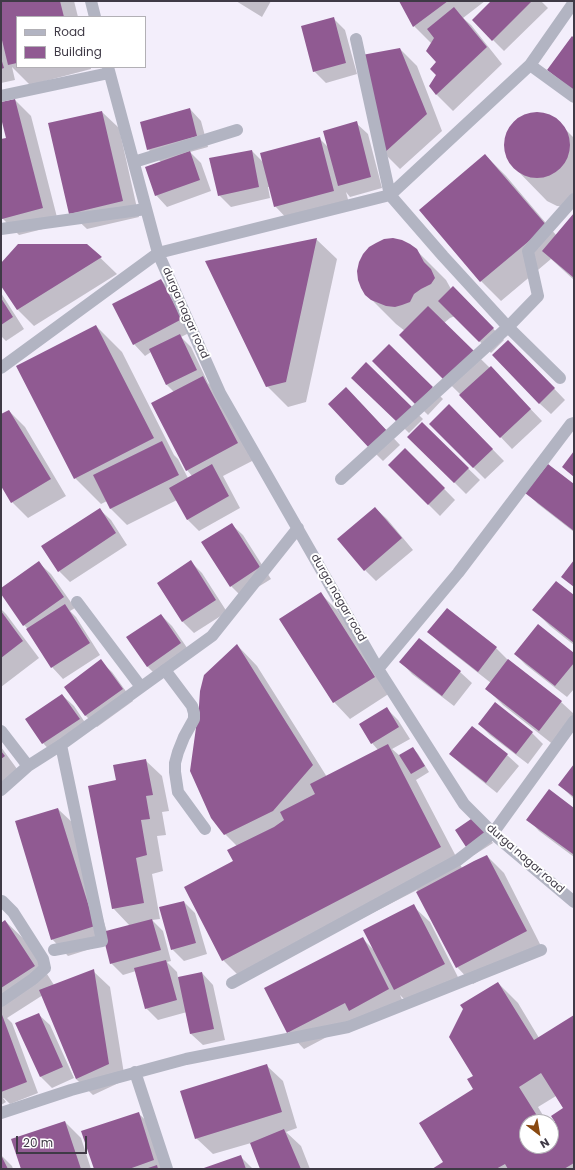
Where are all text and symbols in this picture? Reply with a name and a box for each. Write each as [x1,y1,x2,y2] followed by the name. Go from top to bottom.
[16,16,146,68] legend
[54,23,85,40] text: Road
[54,43,102,60] text: Building
[159,265,211,361] street label: durga nagar road
[308,552,368,644] street label: durga nagar road
[483,822,567,896] street label: durga nagar road
[519,1114,559,1154] north arrow
[18,1128,89,1154] scale bar
[23,1134,53,1151] text: 20 m
[537,1134,552,1152] text: N

